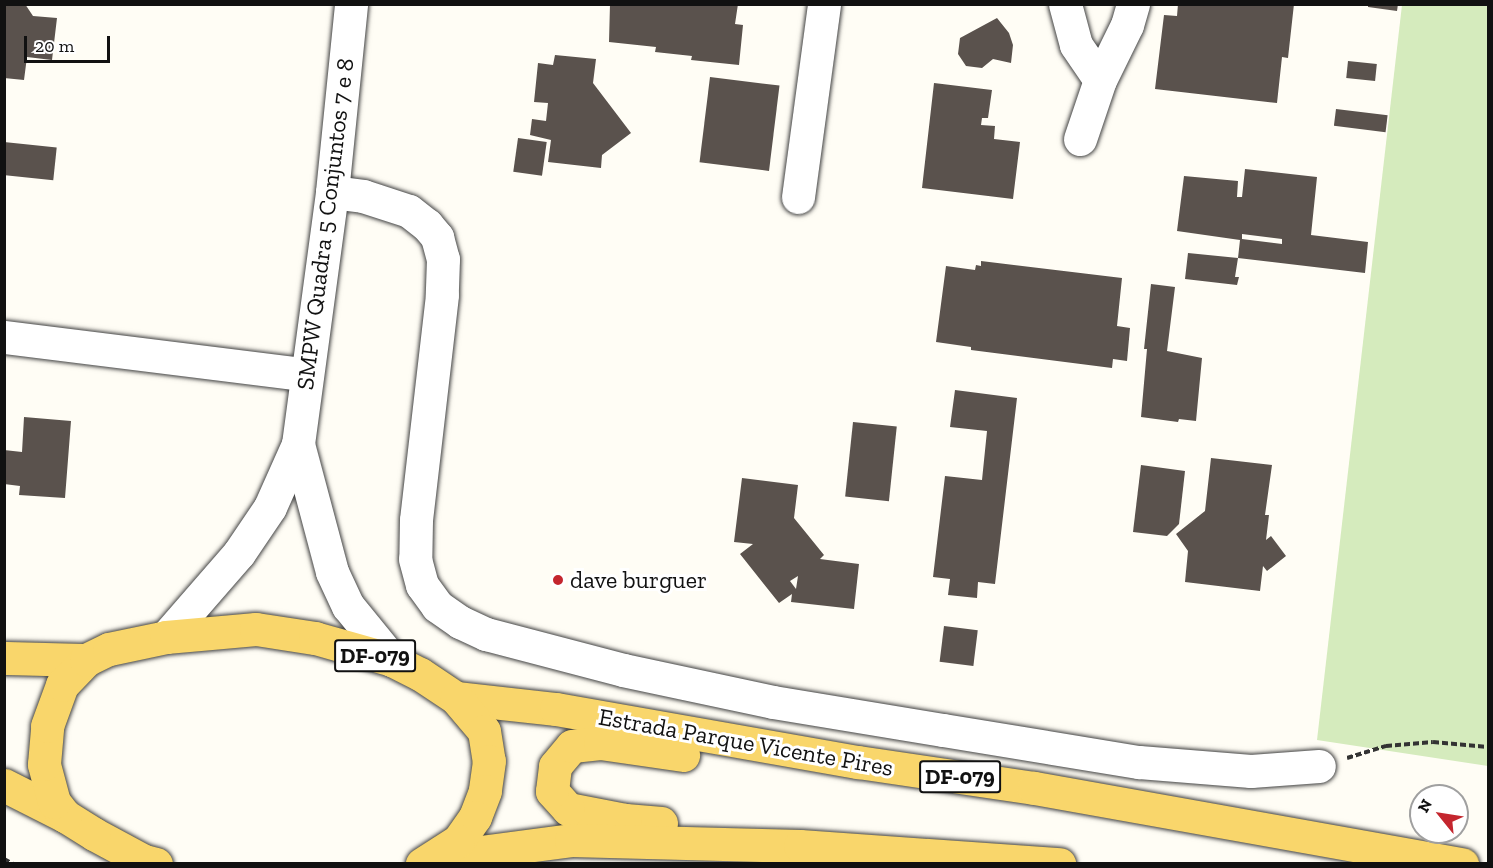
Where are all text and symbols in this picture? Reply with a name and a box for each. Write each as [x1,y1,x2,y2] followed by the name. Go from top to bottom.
[27,24,112,62] scale bar
[35,35,74,57] text: 20 m
[290,56,360,392] street label: SMPW Quadra 5 Conjuntos 7 e 8
[570,566,707,594] place label: dave burguer
[551,573,565,587] marker: dave burguer
[333,637,417,675] road number: DF-079
[596,702,896,782] street label: Estrada Parque Vicente Pires
[918,758,1002,796] road number: DF-079
[1409,784,1469,844] north arrow
[1413,796,1436,816] text: N

